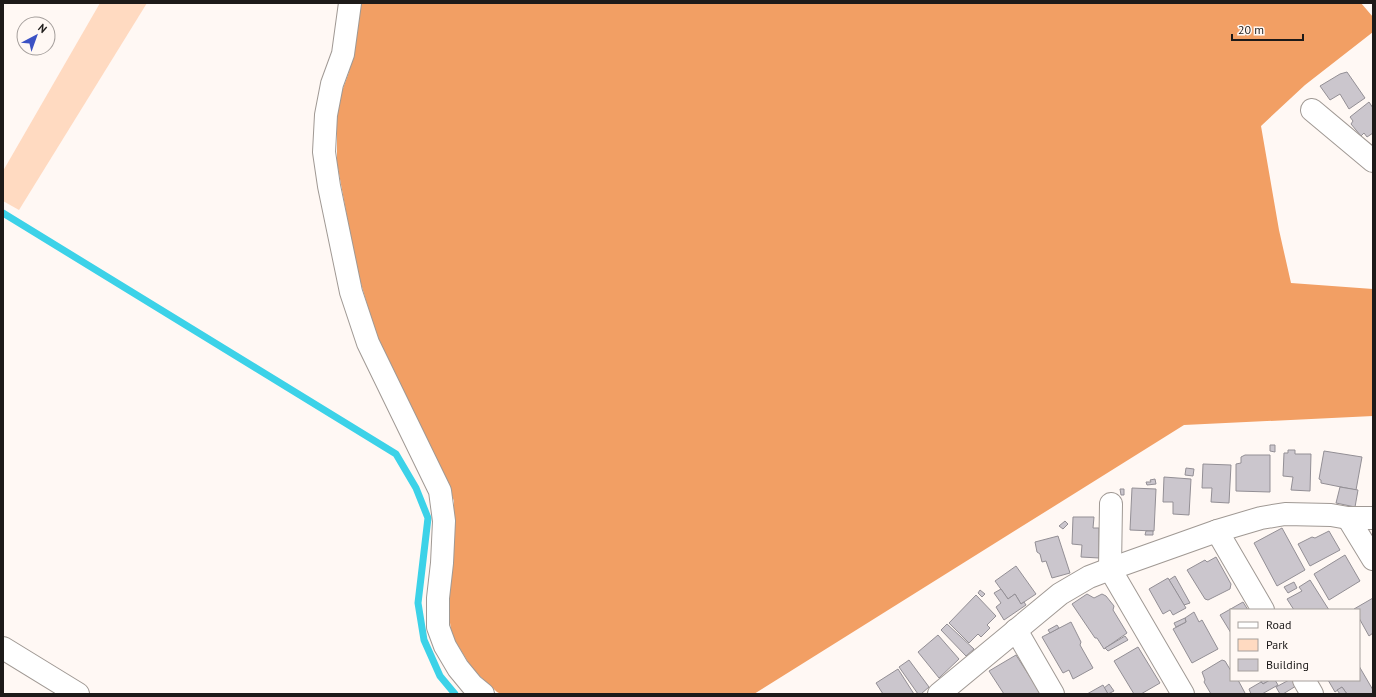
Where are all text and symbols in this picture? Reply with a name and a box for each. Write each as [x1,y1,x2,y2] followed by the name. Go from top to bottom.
[16,16,56,56] north arrow
[1232,16,1303,42] scale bar
[35,21,50,36] text: N
[1238,22,1264,37] text: 20 m
[1230,609,1360,681] legend
[1266,617,1291,632] text: Road
[1266,637,1288,652] text: Park
[1266,657,1309,672] text: Building

